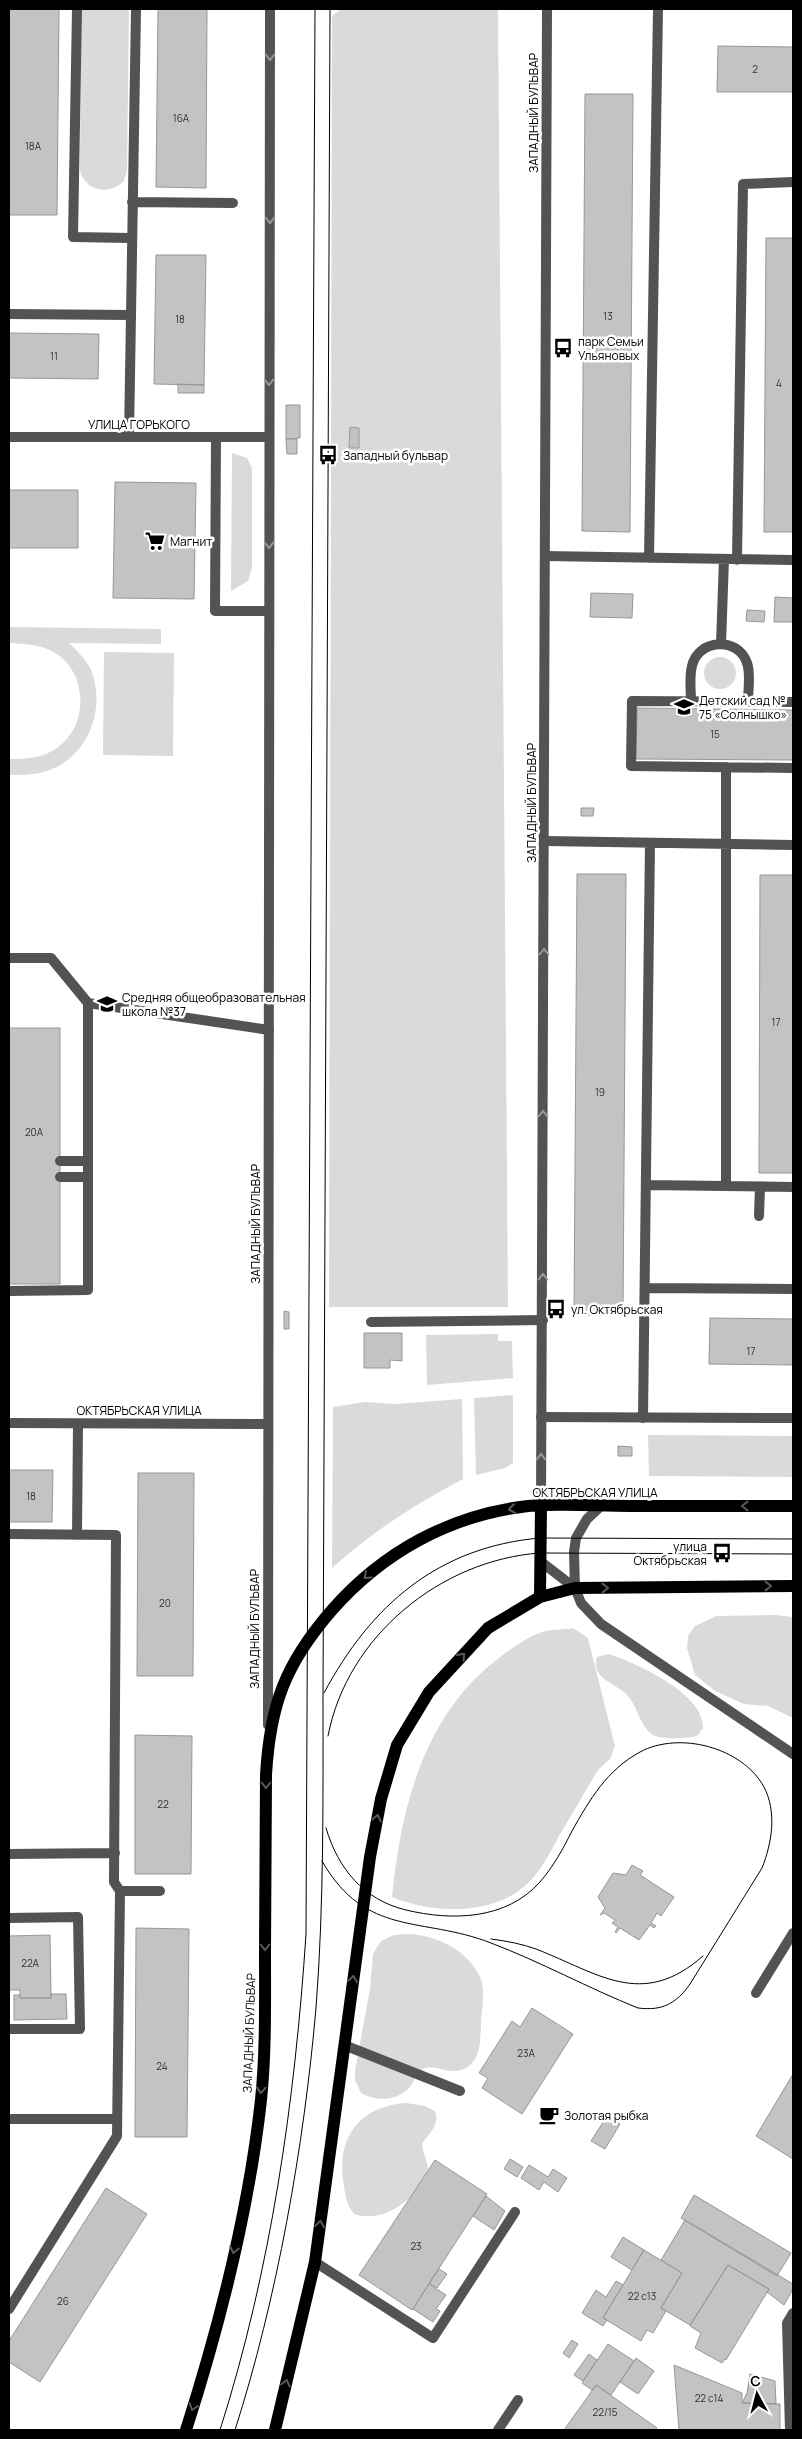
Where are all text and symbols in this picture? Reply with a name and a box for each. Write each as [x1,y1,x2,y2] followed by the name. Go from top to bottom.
[525,53,542,173] street label: ЗАПАДНЫЙ БУЛЬВАР
[265,54,275,62] one-way arrow
[752,62,758,76] house number: 2
[173,111,190,125] house number: 16А
[25,139,42,153] house number: 18А
[265,216,275,224] one-way arrow
[603,309,613,323] house number: 13
[175,312,185,326] house number: 18
[578,333,644,364] place label: парк Семьи Ульяновых
[552,337,574,359] bus stop icon: парк Семьи Ульяновых
[50,349,58,363] house number: 11
[776,376,782,390] house number: 4
[264,379,274,387] one-way arrow
[88,416,190,433] street label: УЛИЦА ГОРЬКОГО
[317,444,339,466] bus stop icon: Западный бульвар
[343,447,448,464] place label: Западный бульвар
[144,530,166,552] supermarket icon: Магнит
[170,533,212,550] place label: Магнит
[264,542,274,549] one-way arrow
[699,692,787,723] place label: Детский сад № 75 «Солнышко»
[673,696,695,718] school or university icon: Детский сад № 75 «Солнышко»
[710,727,720,741] house number: 15
[523,743,540,863] street label: ЗАПАДНЫЙ БУЛЬВАР
[539,948,549,956] one-way arrow
[122,989,306,1020] place label: Средняя общеобразовательная школа №37
[96,993,118,1015] school or university icon: Средняя общеобразовательная школа №37
[772,1015,780,1029] house number: 17
[595,1085,605,1099] house number: 19
[538,1110,548,1118] one-way arrow
[25,1125,44,1139] house number: 20А
[247,1164,264,1284] street label: ЗАПАДНЫЙ БУЛЬВАР
[538,1273,548,1280] one-way arrow
[545,1298,567,1320] bus stop icon: ул. Октябрьская
[571,1301,663,1318] place label: ул. Октябрьская
[747,1344,755,1358] house number: 17
[76,1402,202,1419] street label: ОКТЯБРЬСКАЯ УЛИЦА
[536,1453,546,1460] one-way arrow
[532,1484,658,1501] street label: ОКТЯБРЬСКАЯ УЛИЦА
[26,1489,36,1503] house number: 18
[740,1501,748,1511] one-way arrow
[508,1503,517,1513] one-way arrow
[633,1538,707,1569] place label: улица Октябрьская
[711,1542,733,1564] bus stop icon: улица Октябрьская
[246,1569,263,1689] street label: ЗАПАДНЫЙ БУЛЬВАР
[363,1570,372,1579] one-way arrow
[764,1581,772,1591] one-way arrow
[602,1583,609,1593] one-way arrow
[159,1596,171,1610] house number: 20
[456,1652,465,1661] one-way arrow
[261,1781,271,1789] one-way arrow
[157,1797,169,1811] house number: 22
[372,1814,382,1823] one-way arrow
[260,1944,270,1951] one-way arrow
[21,1956,39,1970] house number: 22А
[238,1973,260,2093] street label: ЗАПАДНЫЙ БУЛЬВАР
[347,1975,358,1983] one-way arrow
[517,2046,535,2060] house number: 23А
[156,2059,168,2073] house number: 24
[256,2086,267,2094] one-way arrow
[538,2104,560,2126] cafe icon: Золотая рыбка
[564,2107,648,2124] place label: Золотая рыбка
[314,2220,325,2228] one-way arrow
[410,2239,422,2253] house number: 23
[229,2246,240,2255] one-way arrow
[628,2289,656,2303] house number: 22 с13
[57,2294,69,2308] house number: 26
[732,2369,782,2419] north arrow
[749,2371,762,2391] text: С
[280,2378,291,2387] one-way arrow
[695,2391,723,2405] house number: 22 с14
[189,2403,199,2411] one-way arrow
[593,2405,618,2419] house number: 22/15

